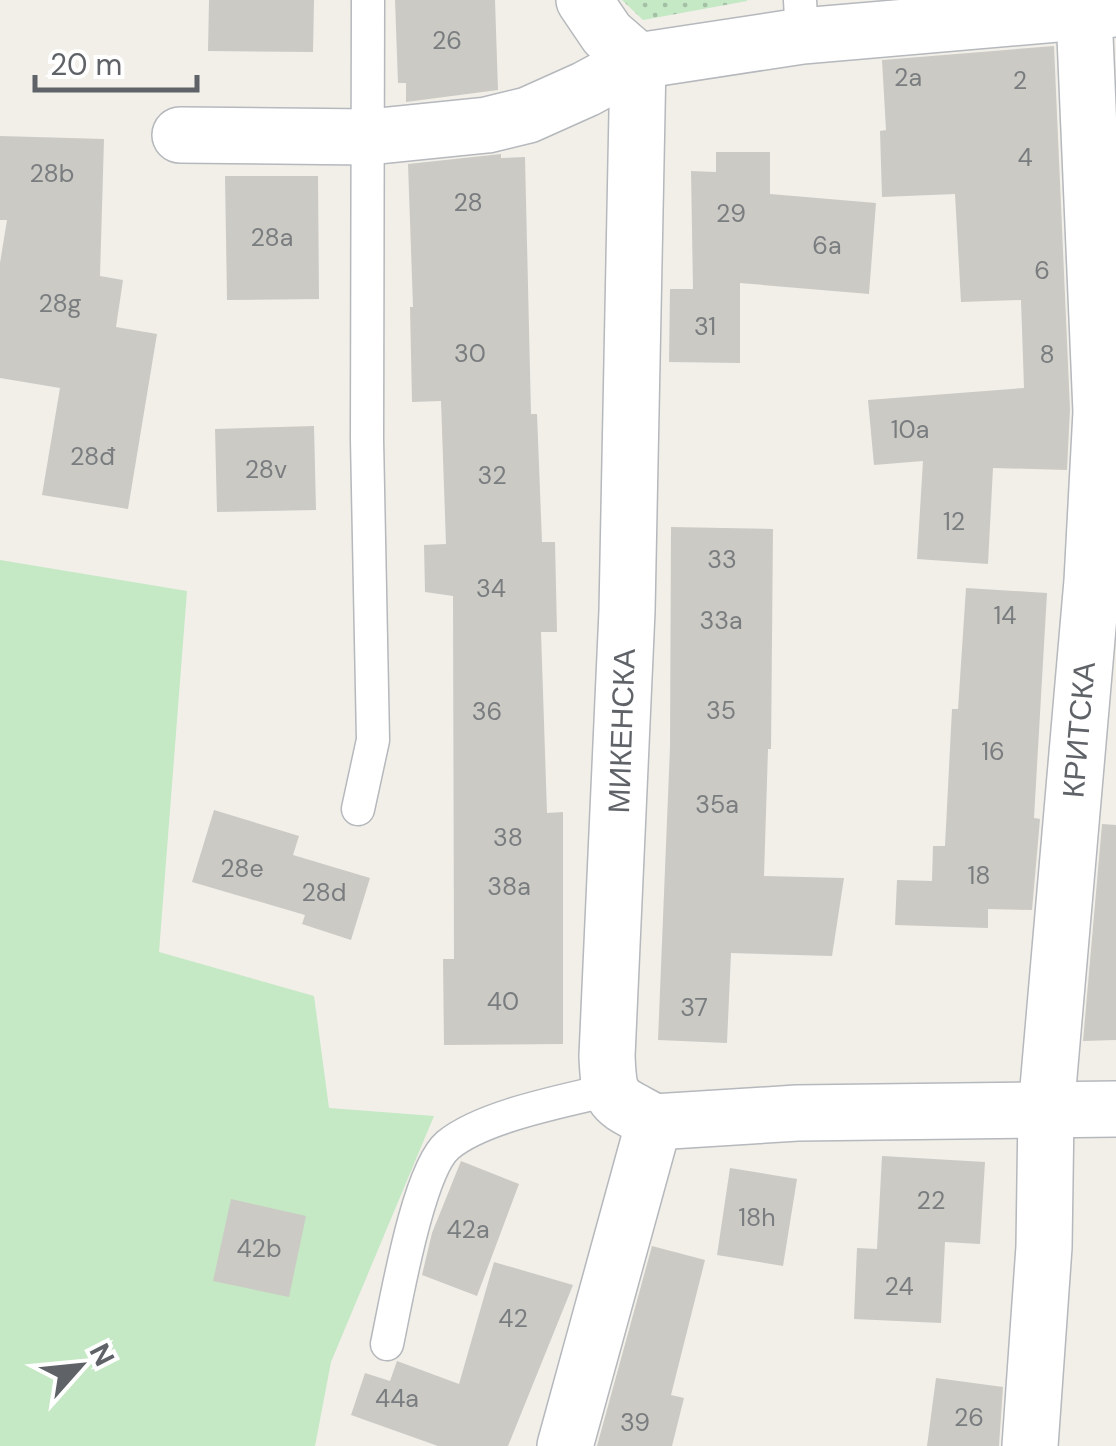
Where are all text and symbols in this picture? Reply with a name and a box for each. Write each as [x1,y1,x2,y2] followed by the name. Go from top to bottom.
[432,24,462,57] house number: 26
[35,30,198,92] scale bar
[50,45,122,84] text: 20 m
[894,61,922,94] house number: 2a
[1013,64,1027,97] house number: 2
[1017,141,1033,174] house number: 4
[30,157,74,190] house number: 28b
[453,186,483,219] house number: 28
[716,197,746,230] house number: 29
[251,221,293,254] house number: 28a
[812,229,842,262] house number: 6a
[1034,254,1050,287] house number: 6
[38,287,82,320] house number: 28g
[694,310,716,343] house number: 31
[454,337,486,370] house number: 30
[1039,338,1055,371] house number: 8
[891,413,929,446] house number: 10a
[70,440,116,473] house number: 28đ
[245,453,287,486] house number: 28v
[477,459,507,492] house number: 32
[943,505,965,538] house number: 12
[707,543,737,576] house number: 33
[476,572,506,605] house number: 34
[994,599,1016,632] house number: 14
[699,604,743,637] house number: 33a
[599,648,644,814] street label: МИКЕНСКА
[1053,660,1104,800] street label: КРИТСКА
[706,694,736,727] house number: 35
[472,695,502,728] house number: 36
[981,735,1005,768] house number: 16
[695,788,739,821] house number: 35a
[493,821,523,854] house number: 38
[220,852,264,885] house number: 28e
[967,859,991,892] house number: 18
[487,870,531,903] house number: 38a
[302,876,346,909] house number: 28d
[487,985,519,1018] house number: 40
[680,991,708,1024] house number: 37
[917,1184,945,1217] house number: 22
[738,1201,776,1234] house number: 18h
[446,1213,490,1246] house number: 42a
[236,1232,282,1265] house number: 42b
[884,1270,914,1303] house number: 24
[498,1302,528,1335] house number: 42
[30,1316,130,1416] north arrow
[81,1337,123,1372] text: N
[375,1382,419,1415] house number: 44a
[954,1401,984,1434] house number: 26
[620,1406,650,1439] house number: 39

